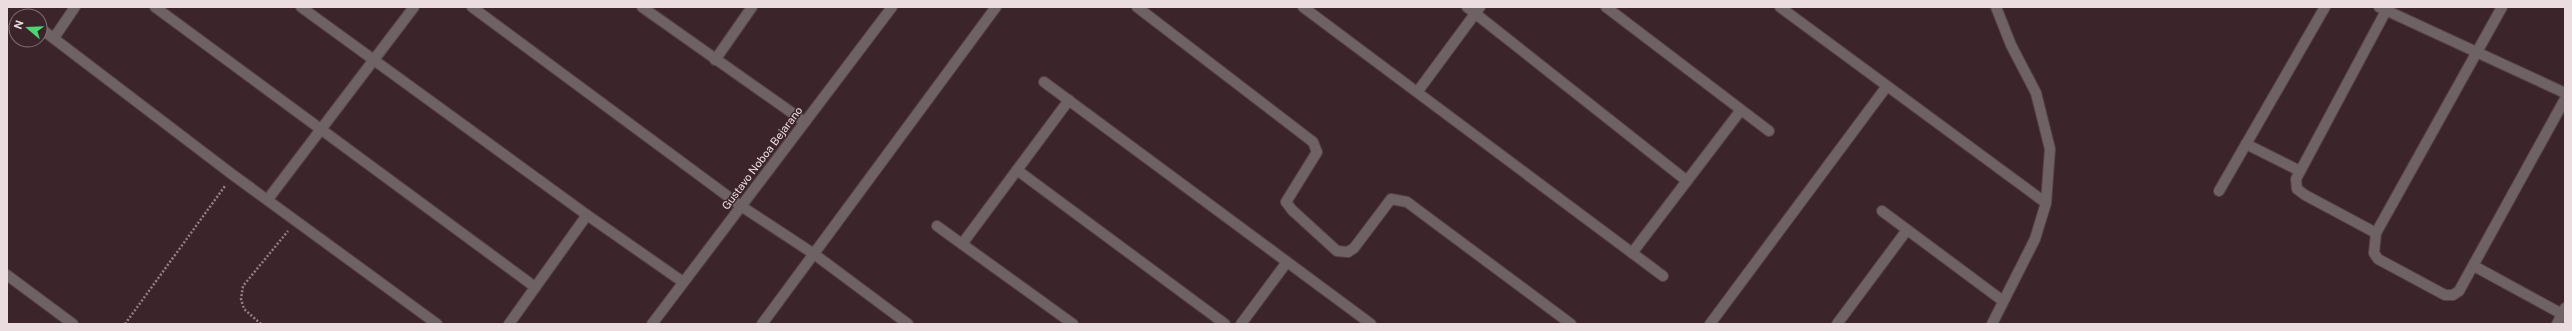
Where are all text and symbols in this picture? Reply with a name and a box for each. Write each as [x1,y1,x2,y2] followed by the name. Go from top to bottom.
[8,8,48,48] north arrow
[11,19,26,31] text: N
[719,104,805,212] street label: Gustavo Noboa Bejarano

